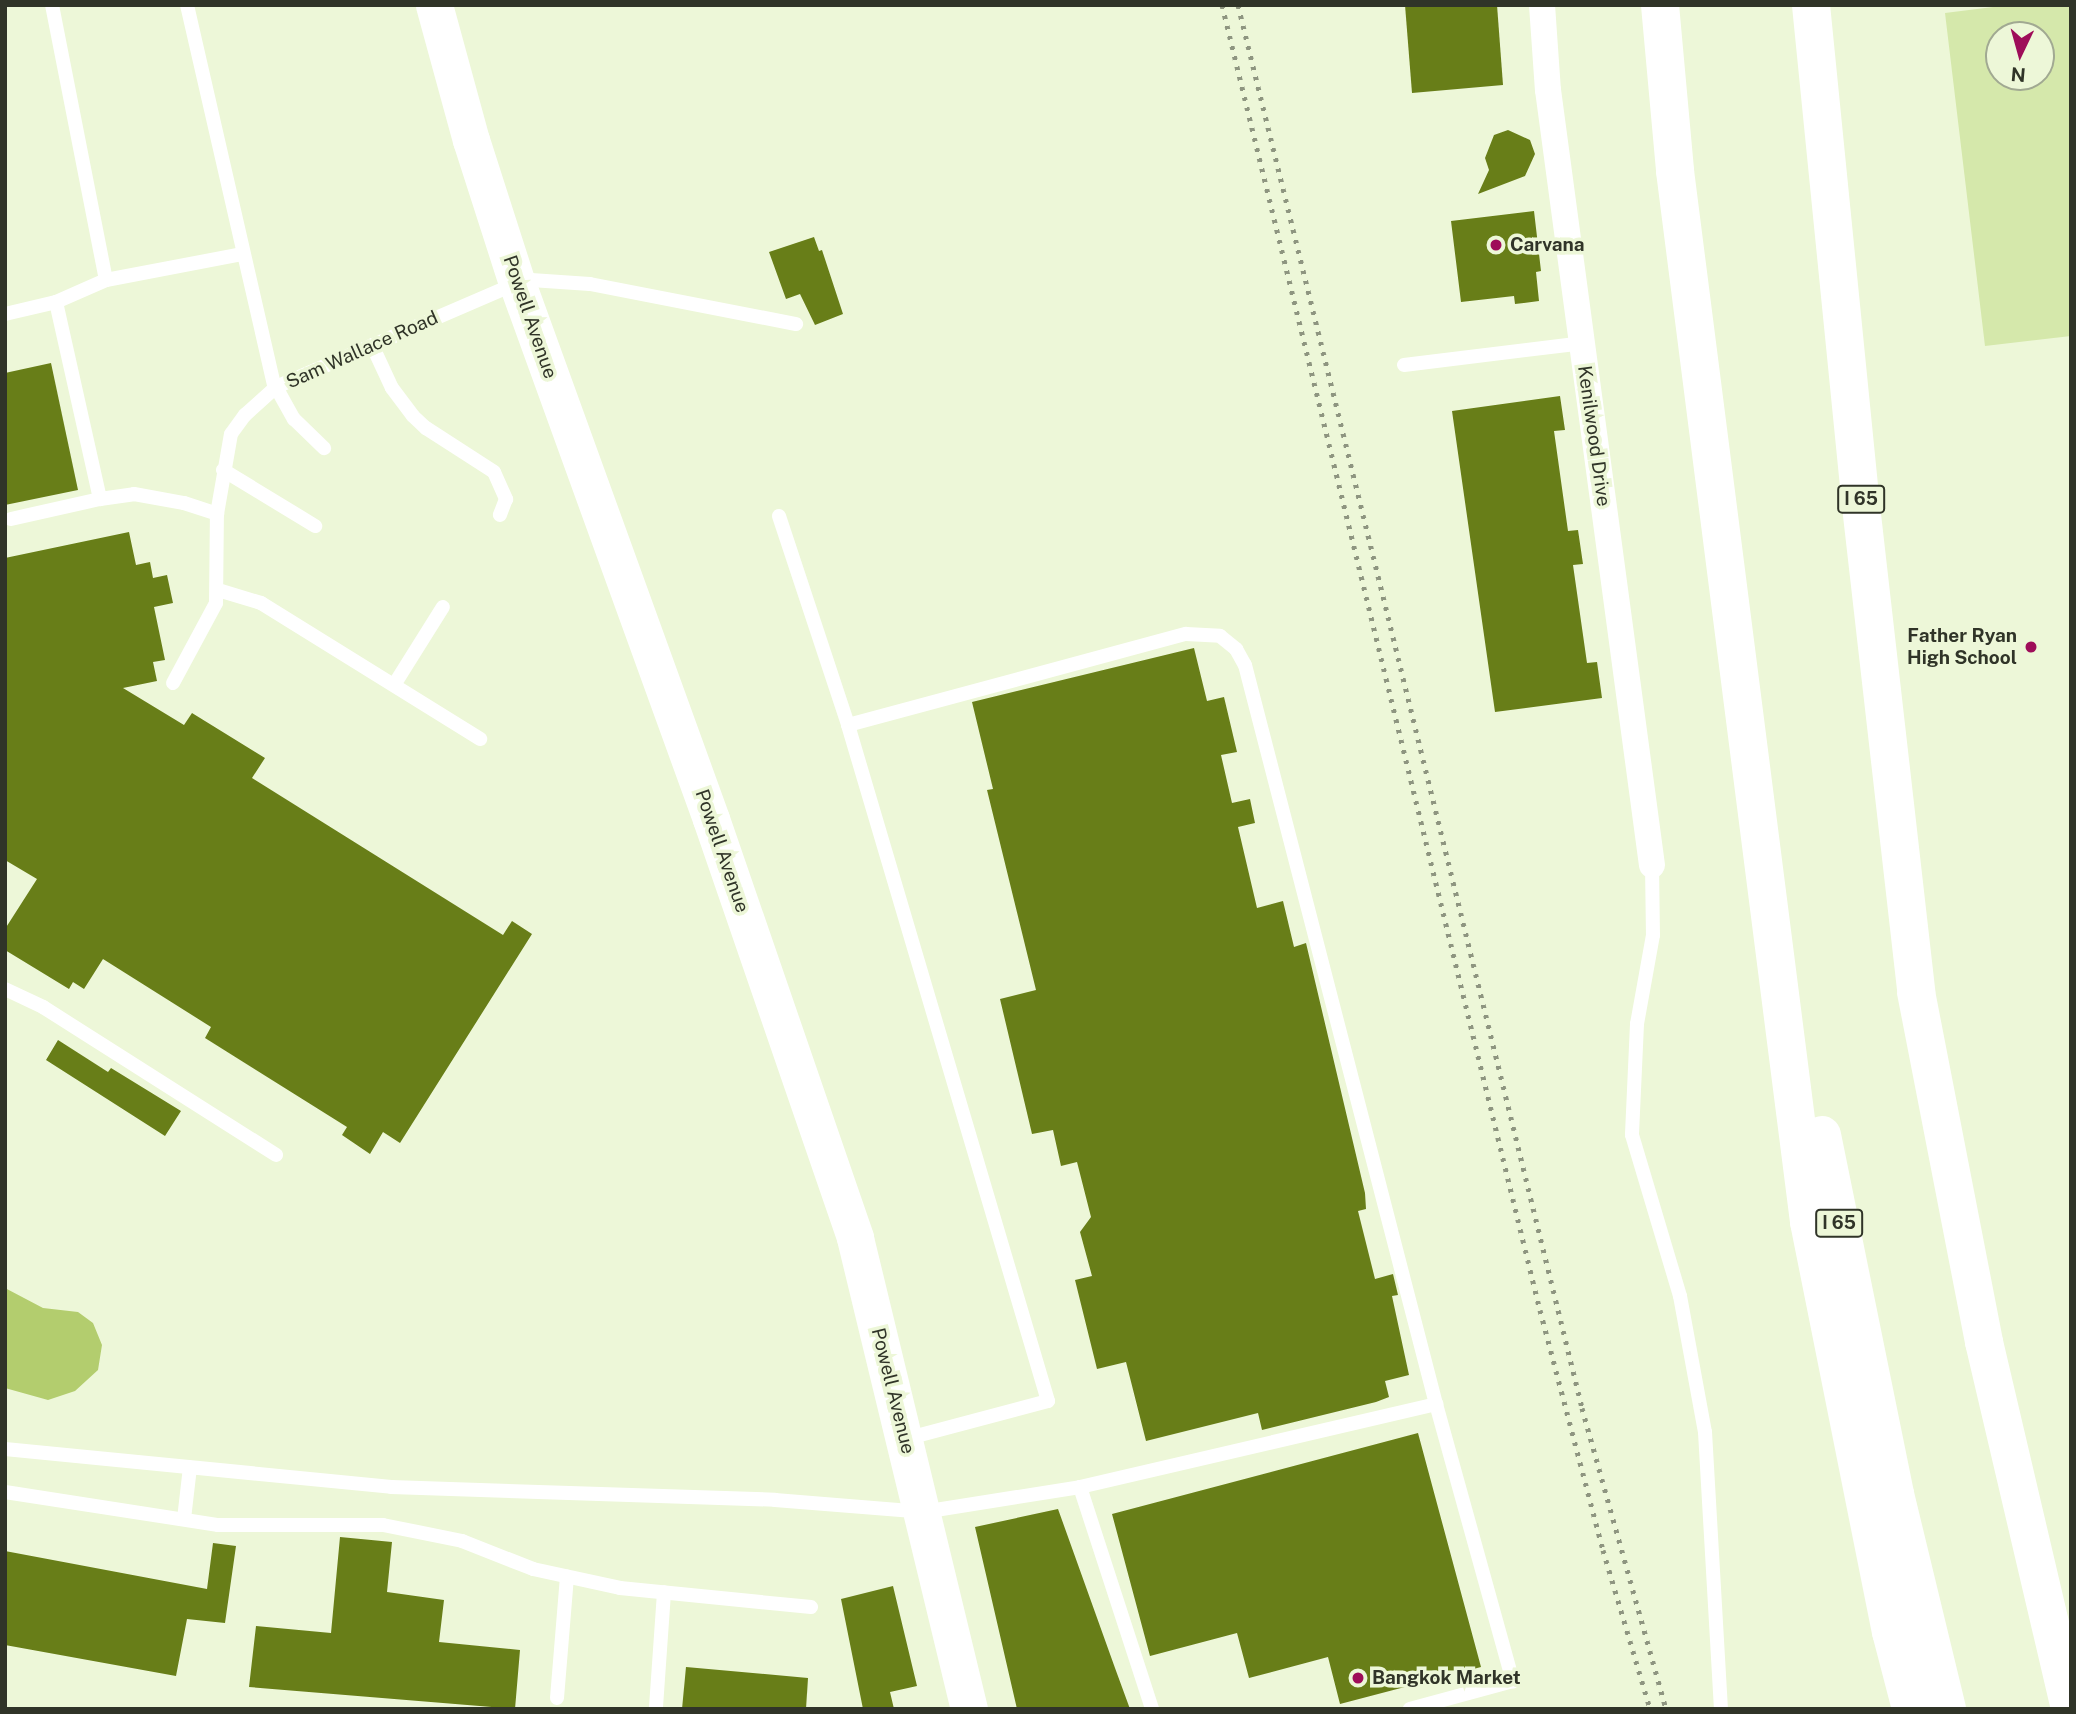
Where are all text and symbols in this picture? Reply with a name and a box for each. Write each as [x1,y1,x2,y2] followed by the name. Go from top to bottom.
[1985,21,2055,91] north arrow
[2010,63,2027,87] text: N
[1510,234,1584,256] place label: Carvana
[1488,237,1504,253] marker: Carvana
[498,252,562,382] street label: Powell Avenue
[282,306,442,394] street label: Sam Wallace Road
[1573,364,1615,508] street label: Kenilwood Drive
[1836,485,1885,514] road number: I 65
[1907,625,2017,669] place label: Father Ryan High School
[2023,639,2039,655] marker: Father Ryan High School
[690,786,754,916] street label: Powell Avenue
[1814,1208,1864,1238] road number: I 65
[866,1326,920,1456] street label: Powell Avenue
[1372,1667,1521,1689] place label: Bangkok Market
[1350,1670,1366,1686] marker: Bangkok Market

